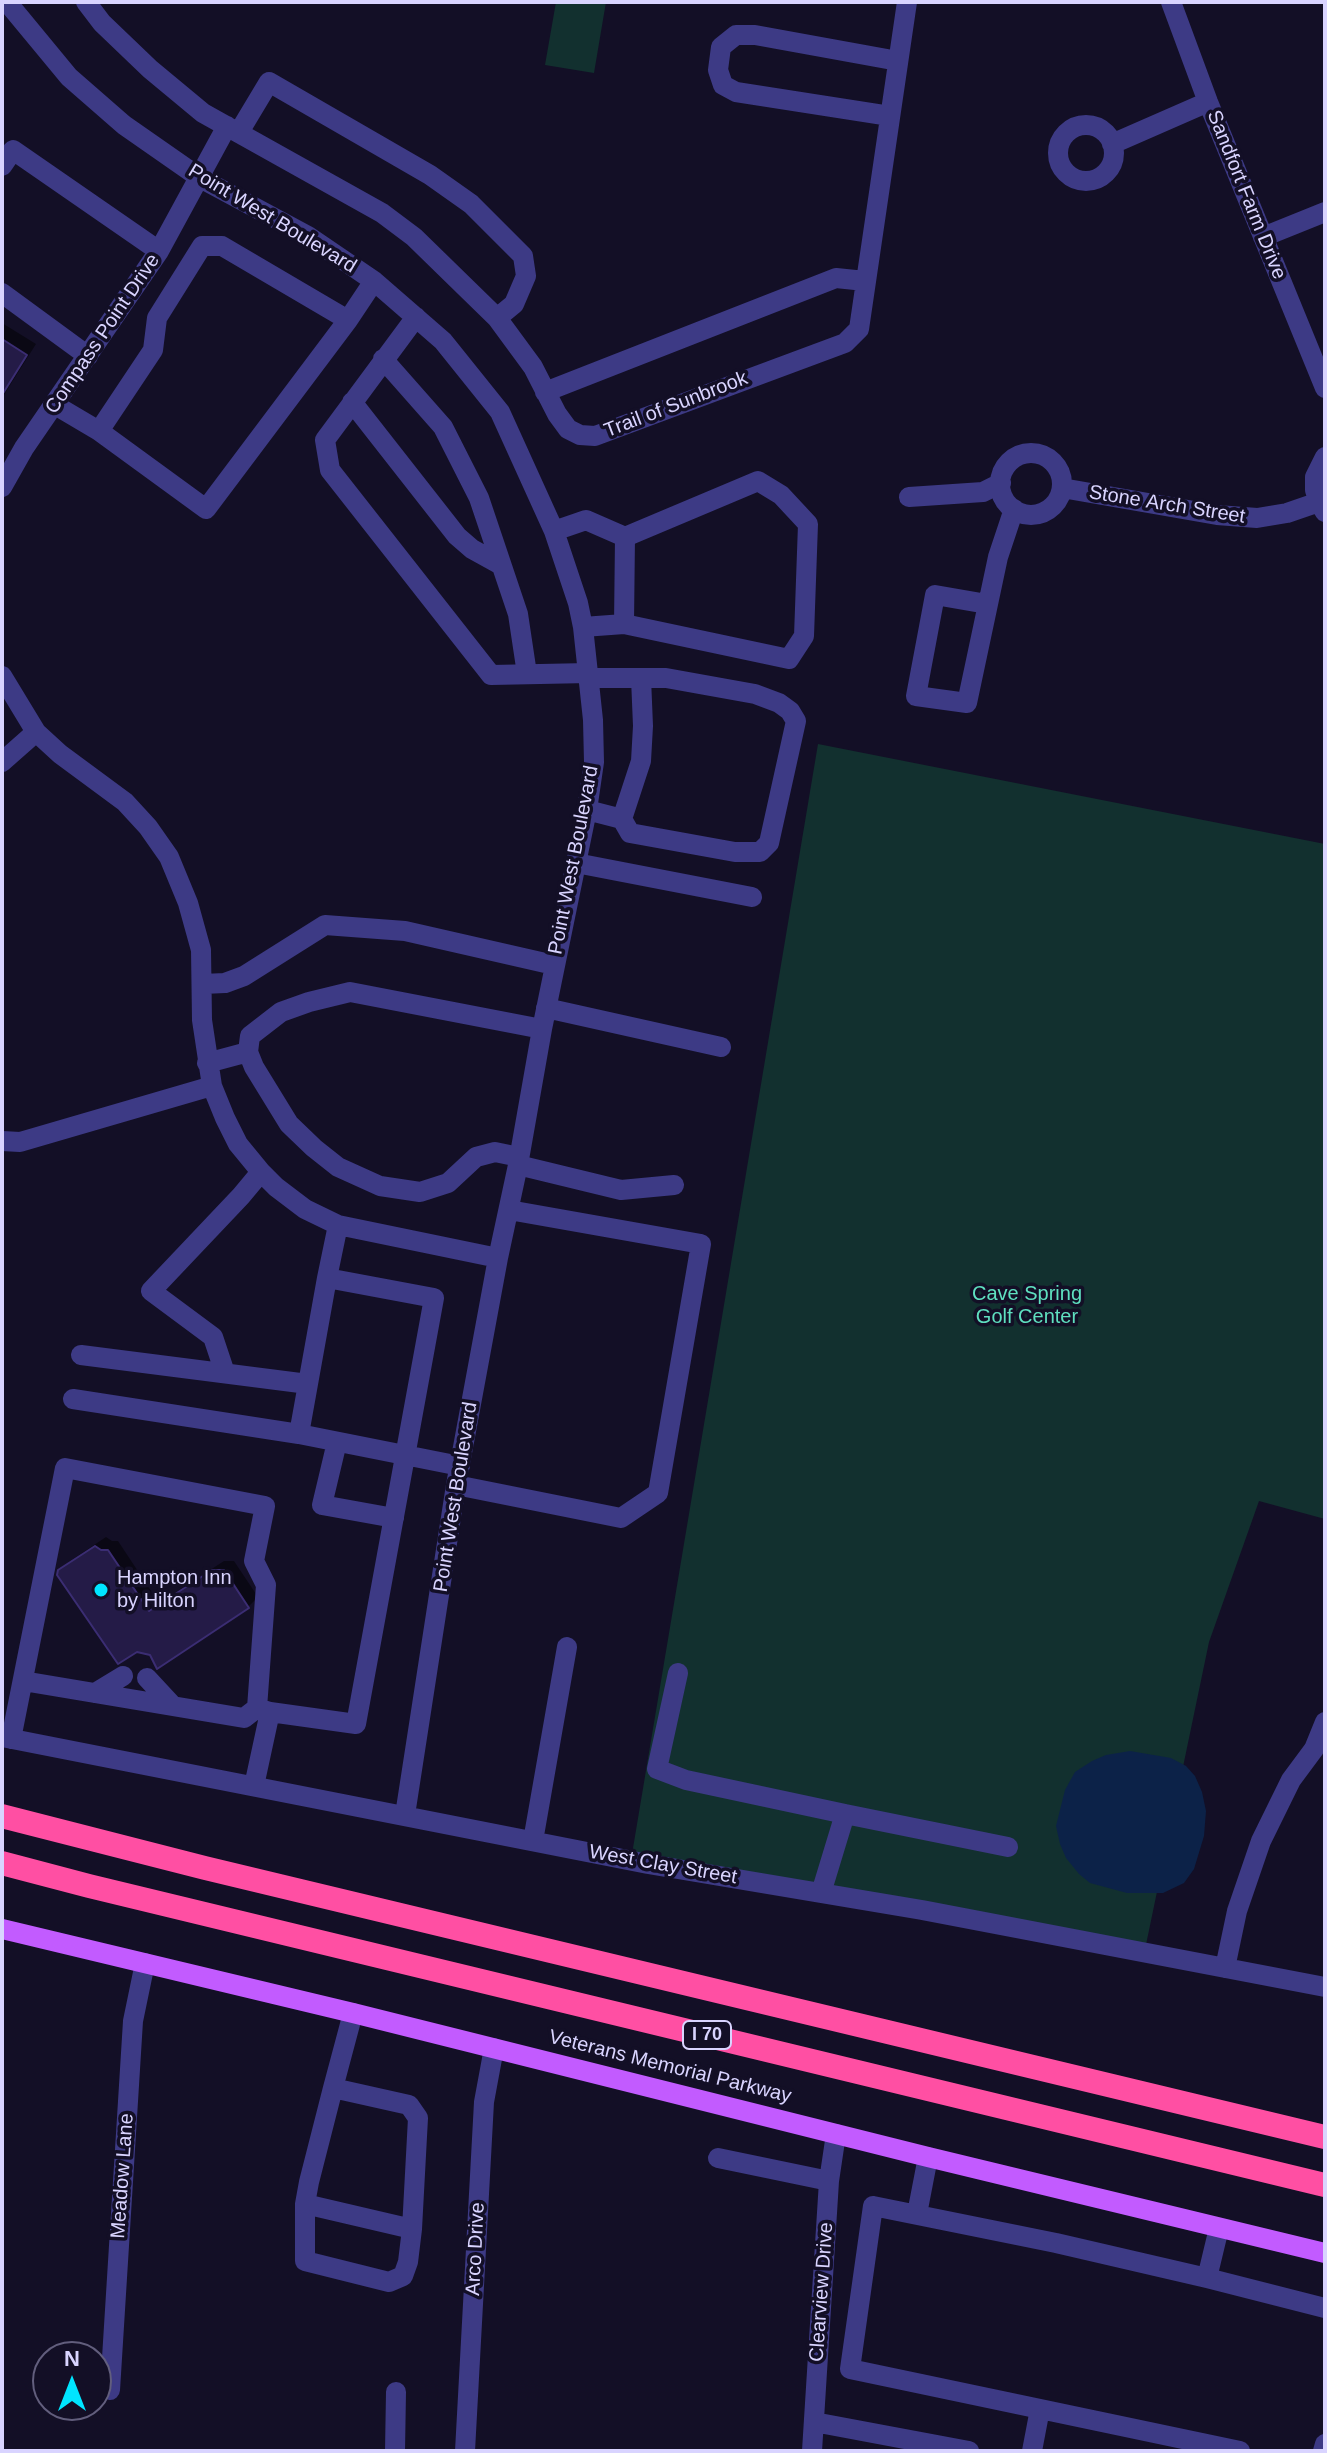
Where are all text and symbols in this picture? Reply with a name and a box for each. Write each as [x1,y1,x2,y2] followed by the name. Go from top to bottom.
[1201,107,1291,283] street label: Sandfort Farm Drive
[184,159,360,279] street label: Point West Boulevard
[41,249,165,419] street label: Compass Point Drive
[601,367,751,443] street label: Trail of Sunbrook
[1087,481,1247,529] street label: Stone Arch Street
[544,763,604,957] street label: Point West Boulevard
[972,1282,1082,1329] park label: Cave Spring Golf Center
[429,1400,483,1594] street label: Point West Boulevard
[117,1566,232,1613] place label: Hampton Inn by Hilton
[92,1581,110,1599] marker: Hampton Inn by Hilton
[587,1840,739,1890] street label: West Clay Street
[683,2021,731,2049] road number: I 70
[546,2025,794,2109] street label: Veterans Memorial Parkway
[107,2112,139,2240] street label: Meadow Lane
[462,2202,490,2296] street label: Arco Drive
[805,2221,839,2363] street label: Clearview Drive
[32,2341,112,2421] north arrow
[64,2346,80,2371] text: N

